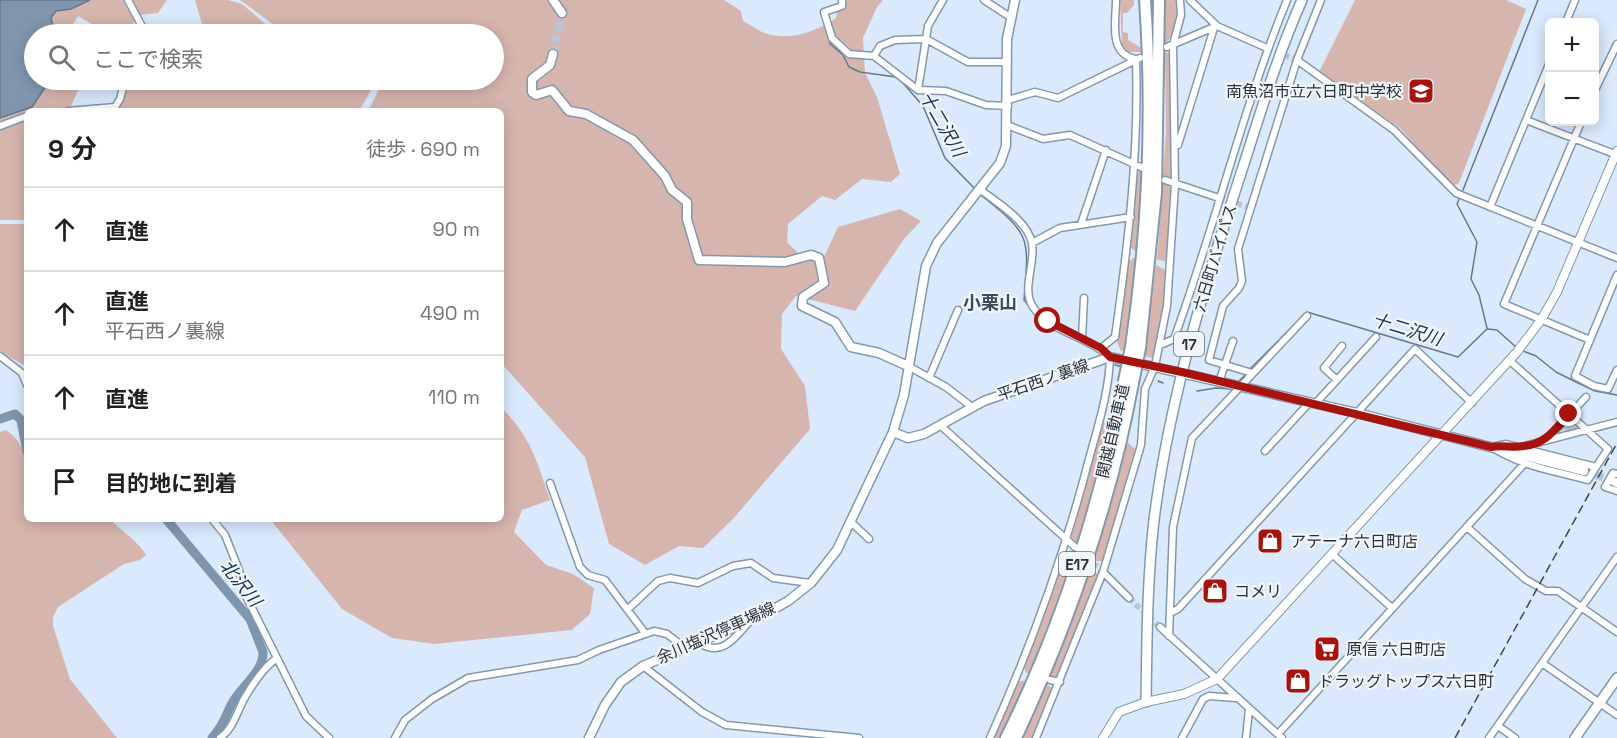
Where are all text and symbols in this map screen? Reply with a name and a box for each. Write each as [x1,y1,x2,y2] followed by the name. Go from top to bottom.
[1545,18,1599,126] map controls
[1545,18,1599,72] button: +
[24,24,504,90] search box
[45,41,78,74] icon: search
[93,45,203,73] text: ここで検索
[1545,72,1599,126] button: −
[1406,76,1436,106] school or university icon: 南魚沼市立六日町中学校
[1226,81,1402,102] place label: 南魚沼市立六日町中学校
[915,87,972,163] water label: 十二沢川
[48,132,97,166] text: 9 分
[366,136,480,162] text: 徒歩 · 690 m
[1189,202,1241,314] street label: 六日町バイパス
[48,213,81,246] icon: ahead
[433,216,480,242] text: 90 m
[105,217,149,245] text: 直進
[105,287,149,315] text: 直進
[963,291,1017,314] district label: 小栗山
[48,297,81,330] icon: ahead
[420,300,480,326] text: 490 m
[1034,307,1060,333] route start
[1369,307,1447,351] water label: 十二沢川
[105,318,225,344] text: 平石西ノ裏線
[1174,332,1204,356] road number: 17
[994,354,1092,406] street label: 平石西ノ裏線
[48,381,81,414] icon: ahead
[1092,382,1134,480] street label: 関越自動車道
[428,384,480,410] text: 110 m
[105,385,149,413] text: 直進
[1555,400,1581,426] route end
[48,465,81,498] icon: arrive
[105,469,237,497] text: 目的地に到着
[1255,526,1285,556] shop icon: アテーナ六日町店
[1290,531,1418,552] place label: アテーナ六日町店
[1059,552,1095,576] road number: E17
[215,555,268,613] water label: 北沢川
[1200,576,1230,606] shop icon: コメリ
[1234,581,1282,602] place label: コメリ
[653,597,779,669] street label: 余川塩沢停車場線
[1312,634,1342,664] supermarket icon: 原信 六日町店
[1346,639,1446,660] place label: 原信 六日町店
[1283,666,1313,696] shop icon: ドラッグトップス六日町
[1318,671,1494,692] place label: ドラッグトップス六日町

